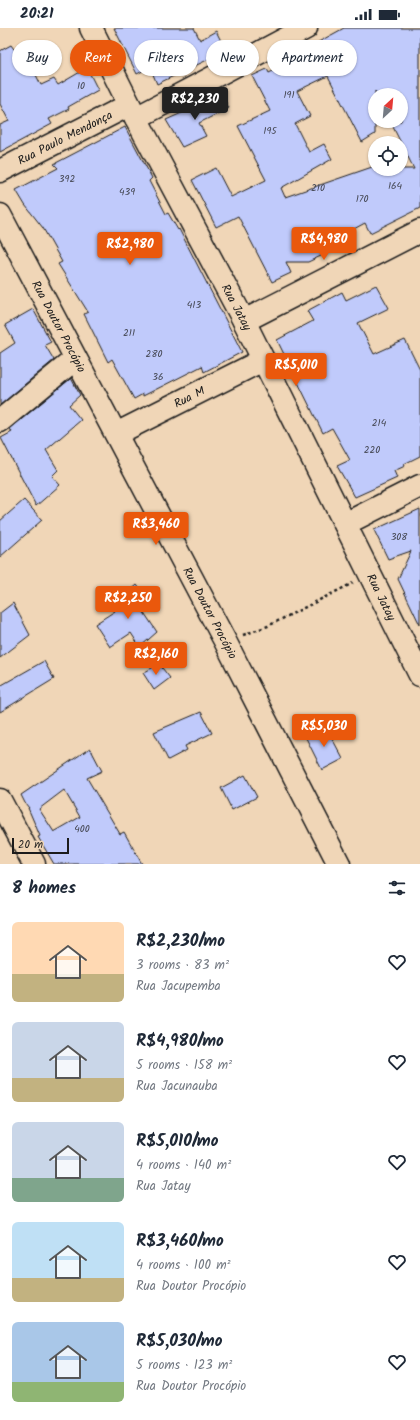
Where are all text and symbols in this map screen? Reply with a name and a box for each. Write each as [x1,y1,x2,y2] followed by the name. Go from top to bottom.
[20,2,53,26] text: 20:21
[12,40,62,76] chip: Buy
[70,40,126,76] chip: Rent
[134,40,198,76] chip: Filters
[206,40,259,76] chip: New
[267,40,357,76] chip: Apartment
[77,78,85,94] house number: 10
[158,87,232,121] pin: R$2,230
[283,87,295,103] house number: 191
[368,88,408,128] north arrow
[368,88,408,176] map controls
[171,89,219,110] text: R$2,230
[14,105,116,170] street label: Rua Paulo Mendonça
[263,123,277,139] house number: 195
[368,136,408,176] button: locate
[59,171,75,187] house number: 392
[388,178,403,194] house number: 164
[311,180,325,196] house number: 210
[119,184,135,200] house number: 439
[356,191,368,207] house number: 170
[287,227,361,261] pin: R$4,980
[301,229,347,250] text: R$4,980
[93,232,167,266] pin: R$2,980
[106,234,154,255] text: R$2,980
[27,277,91,376] street label: Rua Doutor Procópio
[216,281,257,334] street label: Rua Jatay
[187,297,201,313] house number: 413
[123,325,135,341] house number: 211
[146,346,162,362] house number: 280
[259,353,333,387] pin: R$5,010
[275,355,317,376] text: R$5,010
[152,369,164,385] house number: 36
[170,381,209,413] street label: Rua M
[372,415,387,431] house number: 214
[364,442,380,458] house number: 220
[119,512,193,546] pin: R$3,460
[133,514,179,535] text: R$3,460
[391,529,408,545] house number: 308
[178,563,242,662] street label: Rua Doutor Procópio
[362,570,401,624] street label: Rua Jatay
[91,586,165,620] pin: R$2,250
[104,588,152,609] text: R$2,250
[119,642,193,676] pin: R$2,160
[134,644,178,665] text: R$2,160
[287,714,361,748] pin: R$5,030
[301,716,347,737] text: R$5,030
[74,821,90,837] house number: 400
[12,836,69,855] scale bar
[18,836,43,854] text: 20 m
[12,875,76,902] text: 8 homes
[386,877,408,899] icon: filters
[136,928,225,955] text: R$2,230/mo
[44,938,92,986] icon: home
[386,951,408,973] icon: heart
[136,955,229,976] text: 3 rooms · 83 m²
[136,976,221,997] text: Rua Jacupemba
[136,1028,224,1055] text: R$4,980/mo
[44,1038,92,1086] icon: home
[386,1051,408,1073] icon: heart
[136,1055,232,1076] text: 5 rooms · 158 m²
[136,1076,218,1097] text: Rua Jacunauba
[136,1128,218,1155] text: R$5,010/mo
[44,1138,92,1186] icon: home
[386,1151,408,1173] icon: heart
[136,1155,231,1176] text: 4 rooms · 140 m²
[136,1176,191,1197] text: Rua Jatay
[136,1228,224,1255] text: R$3,460/mo
[44,1238,92,1286] icon: home
[386,1251,408,1273] icon: heart
[136,1255,231,1276] text: 4 rooms · 100 m²
[136,1276,246,1297] text: Rua Doutor Procópio
[136,1328,223,1355] text: R$5,030/mo
[44,1338,92,1386] icon: home
[386,1351,408,1373] icon: heart
[136,1355,232,1376] text: 5 rooms · 123 m²
[136,1376,246,1397] text: Rua Doutor Procópio

